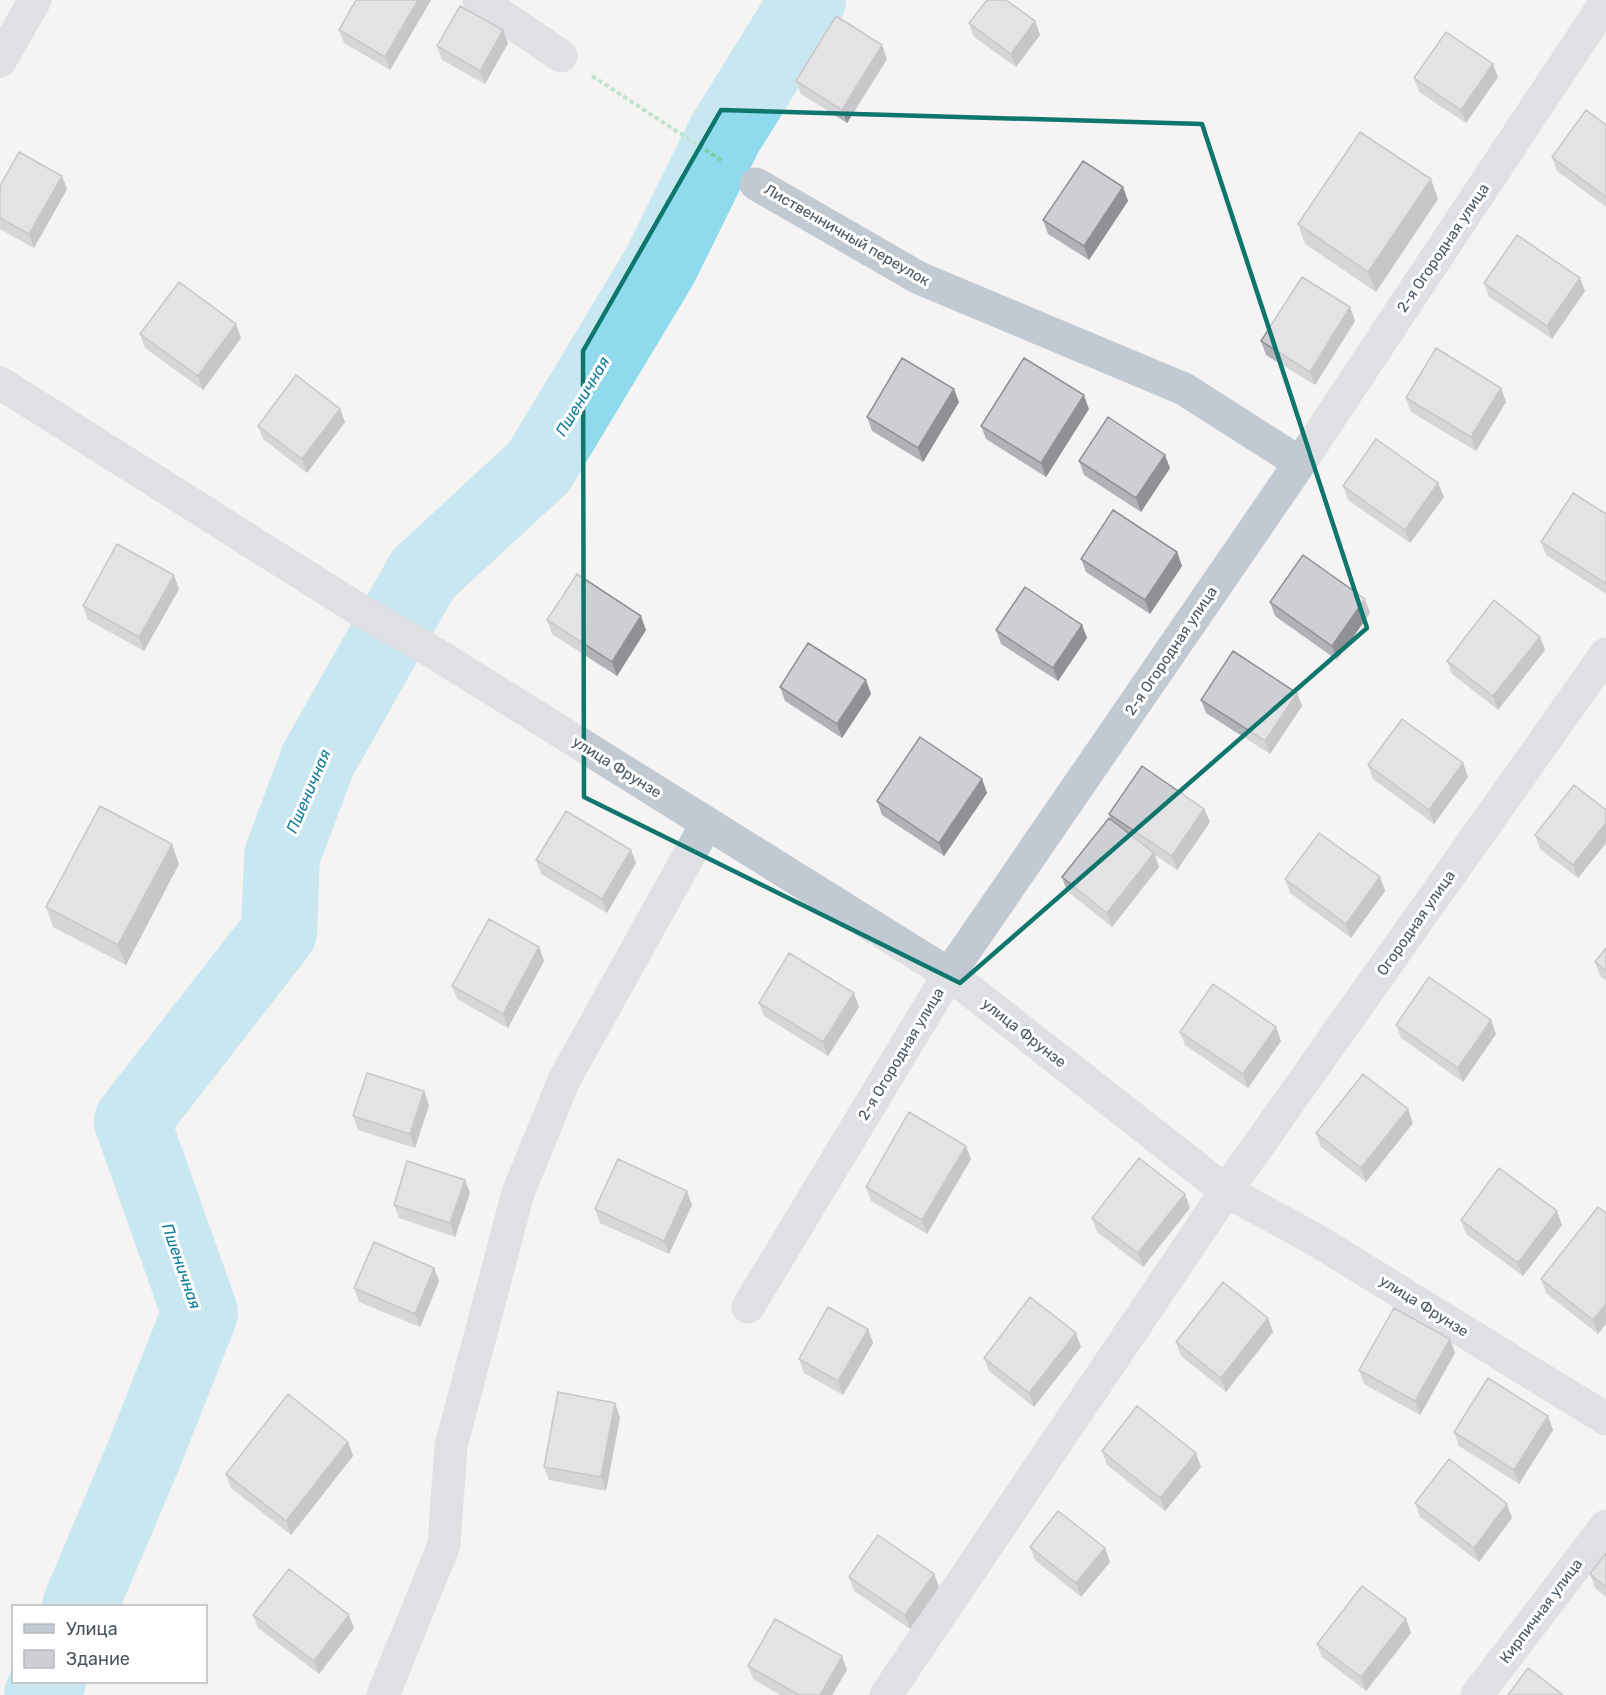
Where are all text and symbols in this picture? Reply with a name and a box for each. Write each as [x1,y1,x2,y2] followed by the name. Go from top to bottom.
[761,180,933,290] street label: Лиственничный переулок
[1393,180,1493,316] street label: 2-я Огородная улица
[551,353,614,439] water label: Пшеничная
[1121,583,1221,719] street label: 2-я Огородная улица
[569,732,665,802] street label: улица Фрунзе
[282,746,335,836] water label: Пшеничная
[1373,867,1459,979] street label: Огородная улица
[854,984,948,1124] street label: 2-я Огородная улица
[978,995,1070,1071] street label: улица Фрунзе
[158,1221,205,1312] water label: Пшеничная
[1376,1271,1472,1341] street label: улица Фрунзе
[1496,1555,1586,1667] street label: Кирпичная улица
[12,1605,207,1683] legend
[66,1618,118,1640] text: Улица
[66,1648,130,1670] text: Здание

